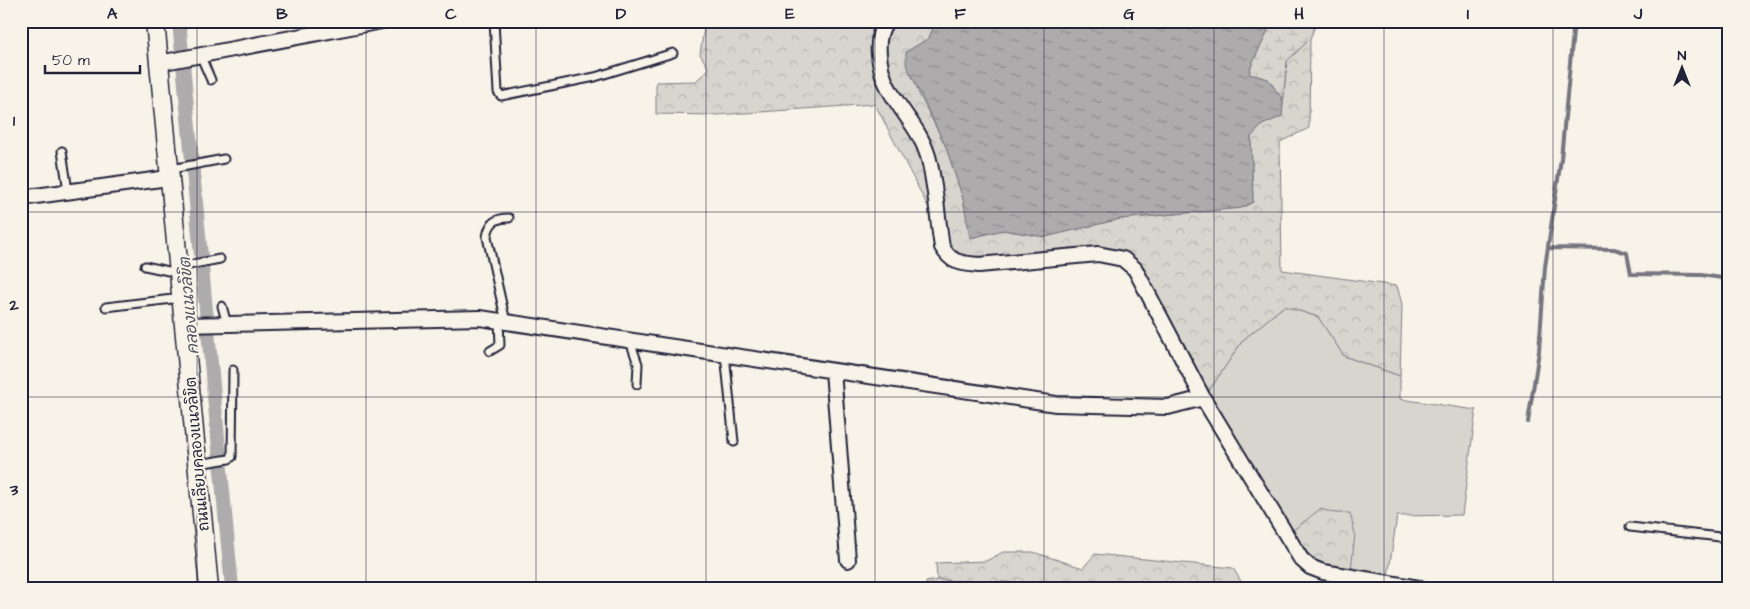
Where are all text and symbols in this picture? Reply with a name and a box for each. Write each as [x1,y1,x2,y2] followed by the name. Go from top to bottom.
[107,3,118,25] text: A
[276,3,288,25] text: B
[445,3,457,25] text: C
[616,3,627,25] text: D
[785,3,795,25] text: E
[954,3,966,25] text: F
[1123,3,1135,25] text: G
[1294,3,1304,25] text: H
[1467,3,1469,25] text: I
[1633,3,1643,25] text: J
[45,42,140,74] scale bar
[1658,42,1708,92] north arrow
[1678,46,1687,66] text: N
[52,50,90,71] text: 50 m
[13,110,16,132] text: 1
[174,256,204,355] water label: คลองแนวลิขิต
[8,294,19,316] text: 2
[180,376,215,532] street label: ถนนเลียบคลองแนวลิขิต
[9,479,19,501] text: 3

